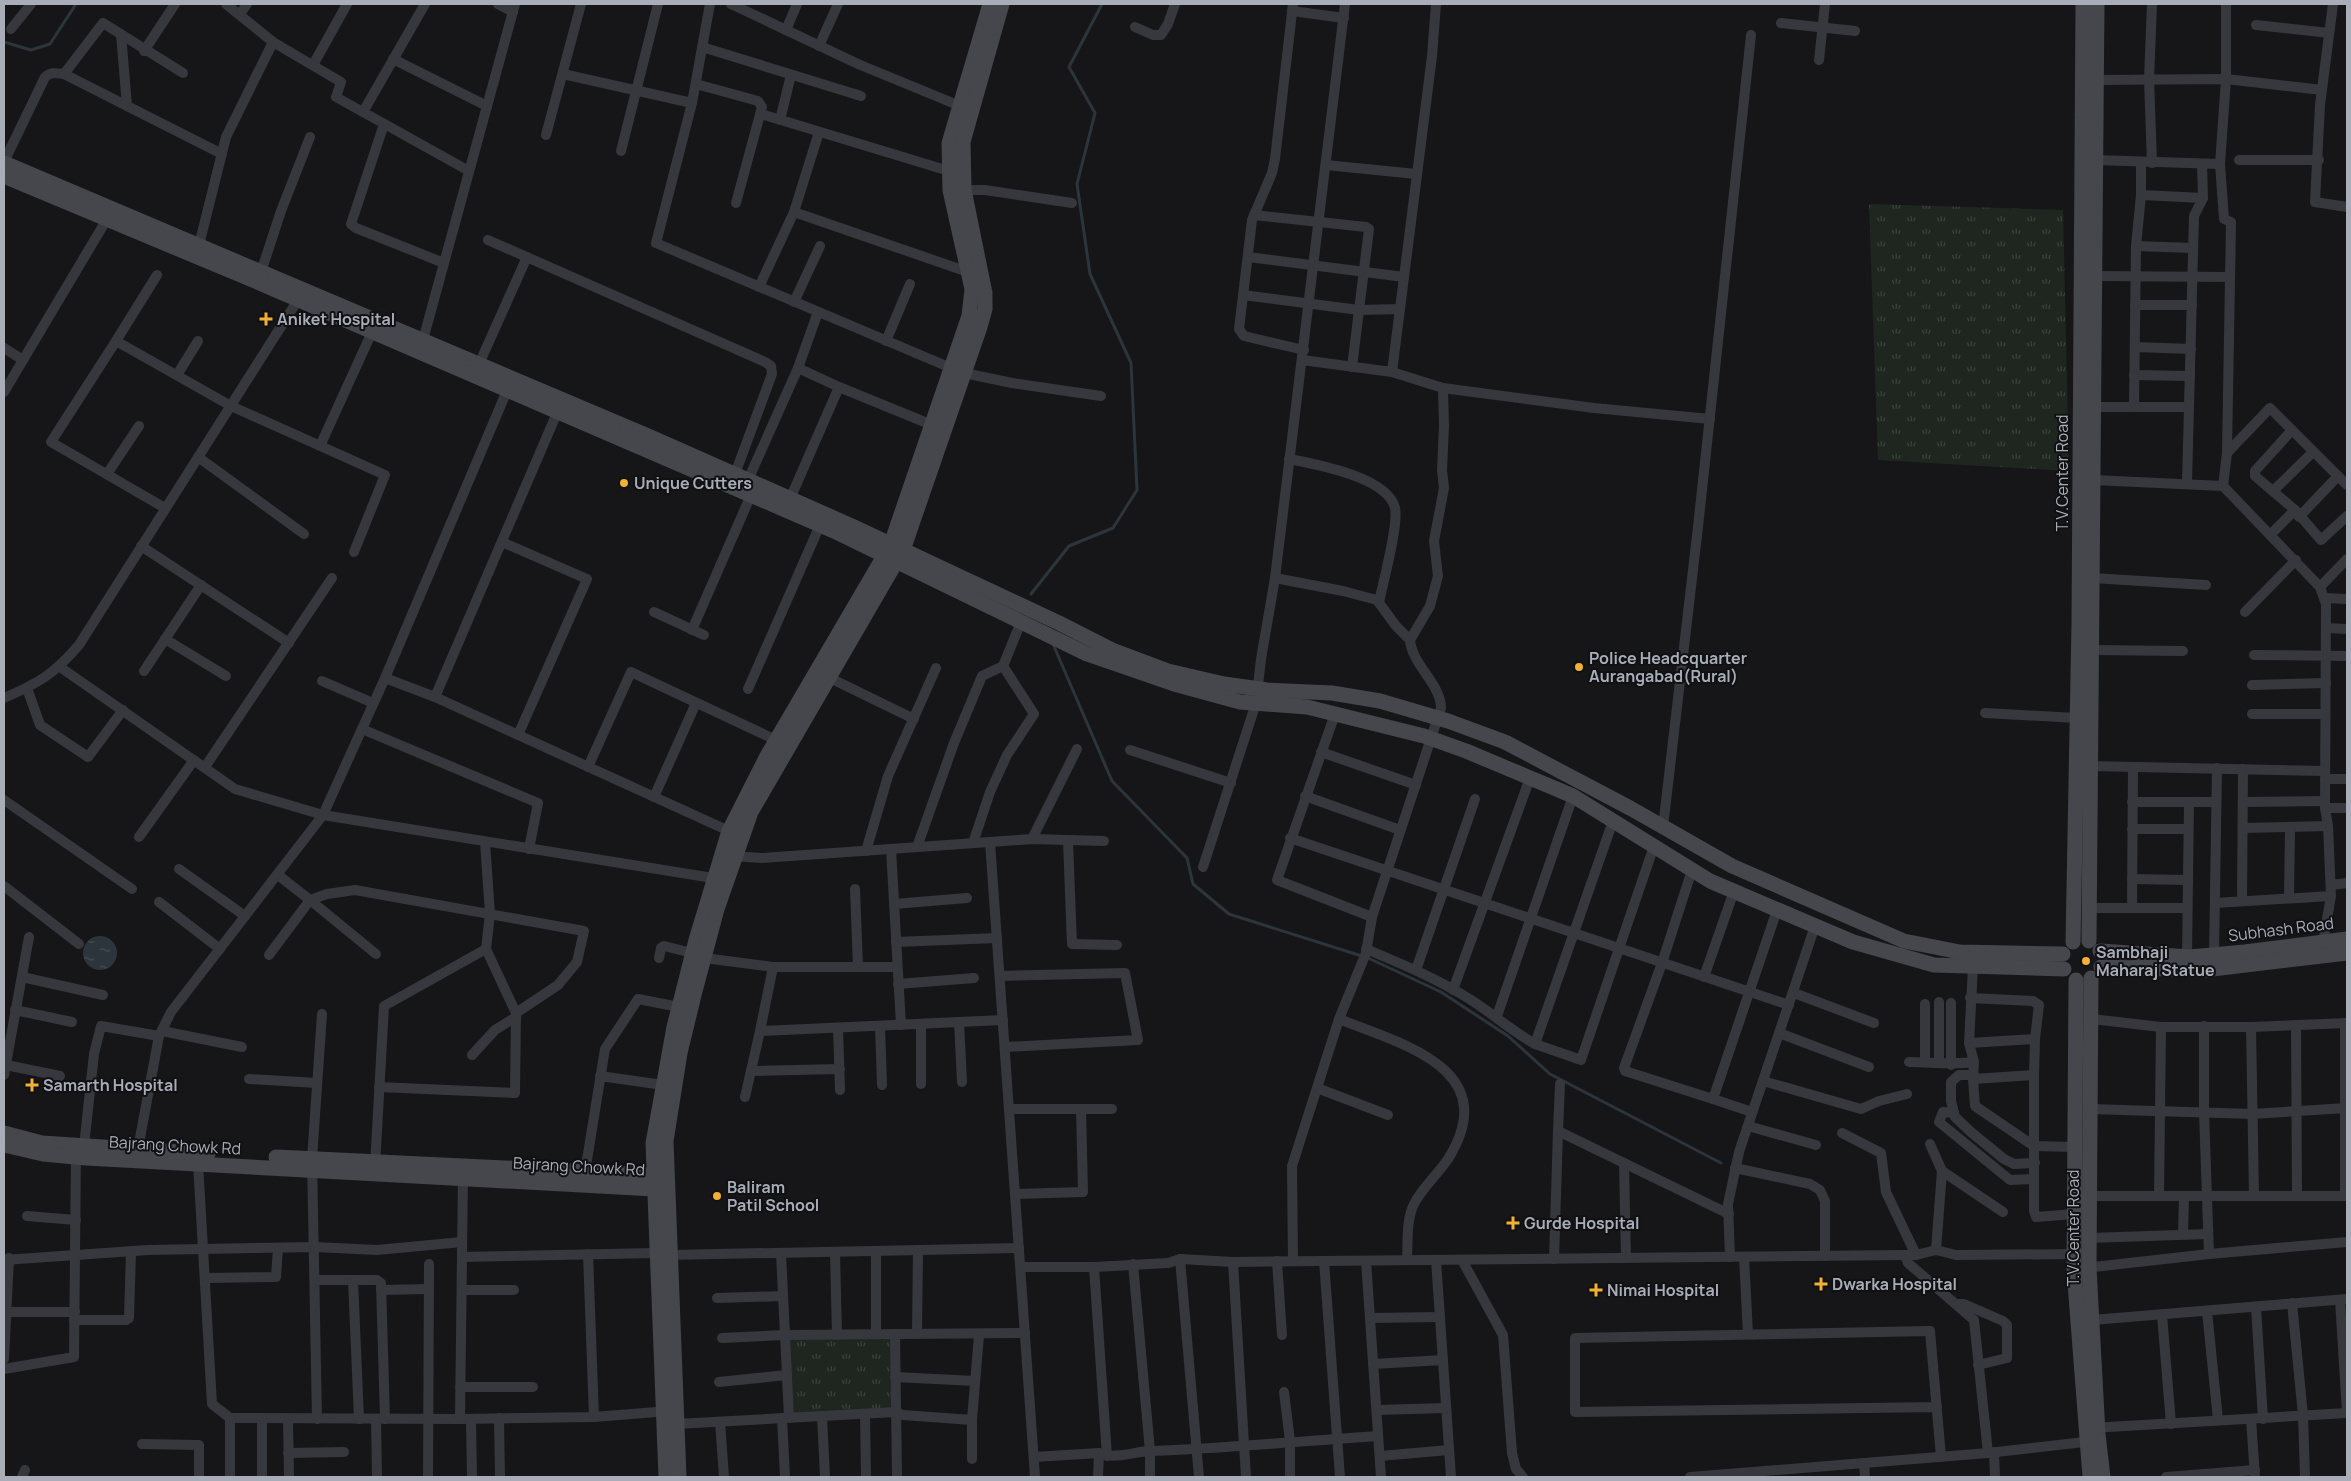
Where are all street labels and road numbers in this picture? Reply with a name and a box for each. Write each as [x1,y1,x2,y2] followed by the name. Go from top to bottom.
[2051,414,2073,532] street label: T.V.Center Road
[2227,912,2335,946] street label: Subhash Road
[108,1131,242,1159] street label: Bajrang Chowk Rd
[512,1152,646,1180] street label: Bajrang Chowk Rd
[2062,1169,2084,1287] street label: T.V.Center Road

